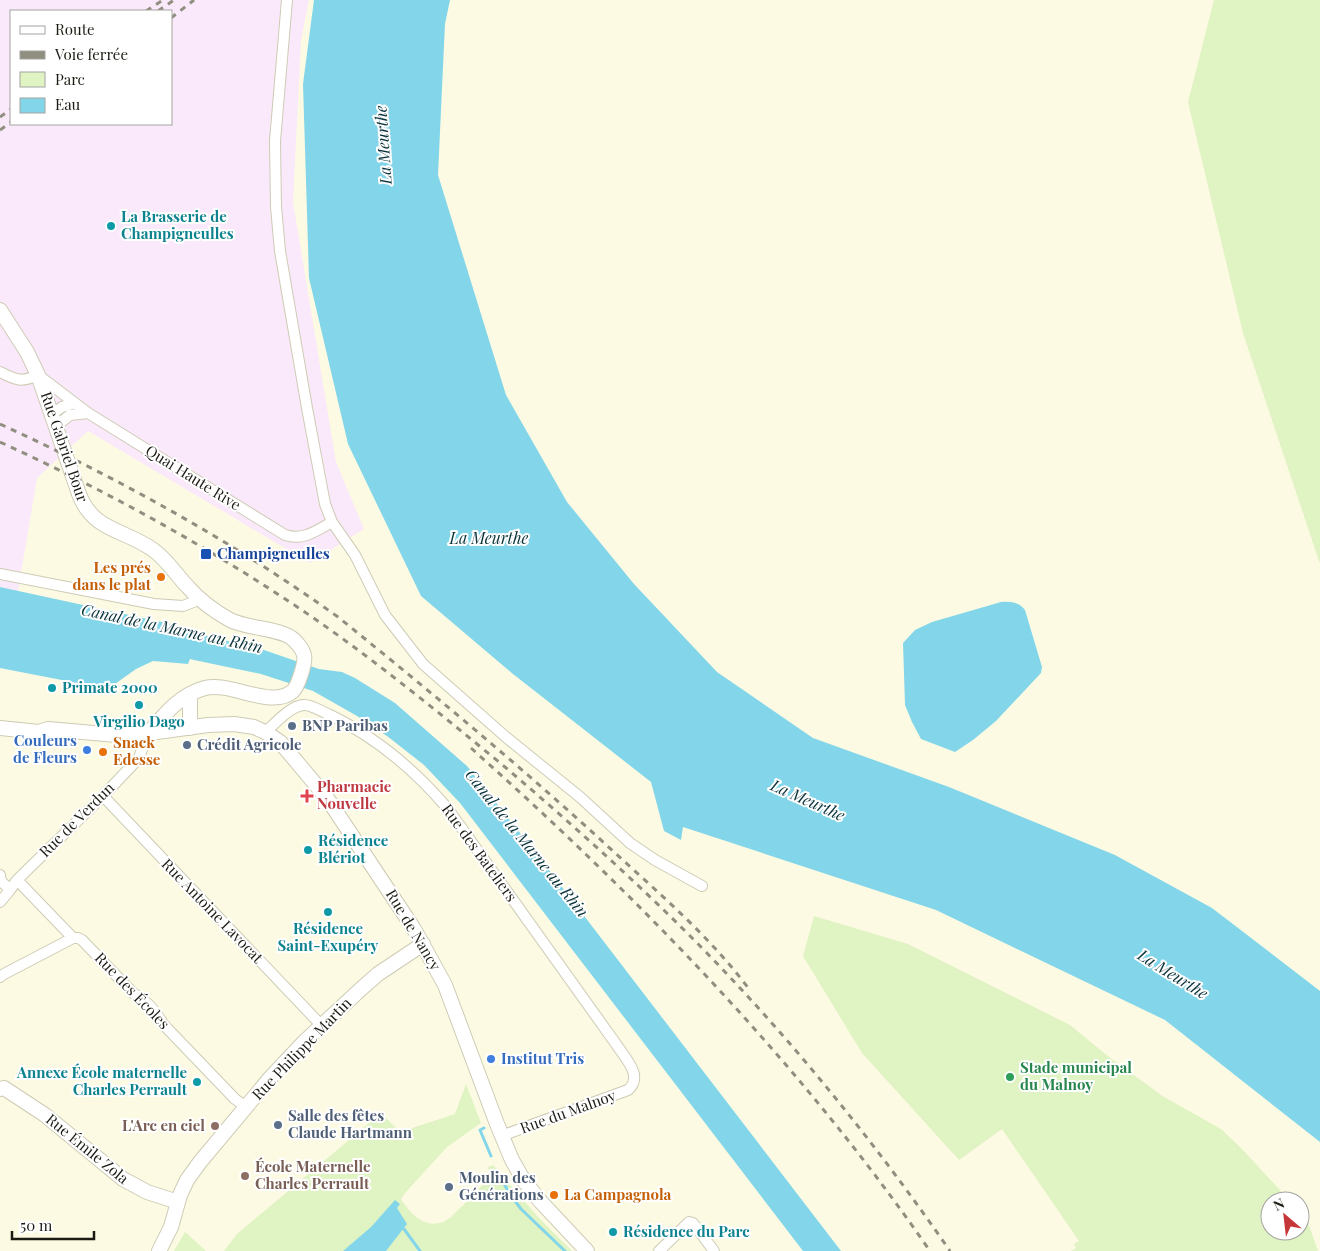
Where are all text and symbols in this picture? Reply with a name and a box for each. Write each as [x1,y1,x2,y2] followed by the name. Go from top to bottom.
[10,10,172,125] legend
[55,19,95,39] text: Route
[54,44,128,64] text: Voie ferrée
[55,69,85,89] text: Parc
[55,94,81,114] text: Eau
[369,105,396,186] water label: La Meurthe
[121,206,234,243] place label: La Brasserie de Champigneulles
[105,220,117,232] marker: La Brasserie de Champigneulles
[37,389,93,505] street label: Rue Gabriel Bour
[142,440,245,514] street label: Quai Haute Rive
[449,527,529,548] water label: La Meurthe
[217,543,330,563] place label: Champigneulles
[199,547,213,561] marker: Champigneulles
[73,557,152,594] place label: Les prés dans le plat
[155,571,167,583] marker: Les prés dans le plat
[80,598,265,657] water label: Canal de la Marne au Rhin
[62,677,158,697] place label: Primate 2000
[46,682,58,694] marker: Primate 2000
[133,699,145,711] marker: Virgilio Dago
[92,711,185,731] place label: Virgilio Dago
[302,715,388,735] place label: BNP Paribas
[286,720,298,732] marker: BNP Paribas
[13,730,77,767] place label: Couleurs de Fleurs
[113,732,161,769] place label: Snack Edesse
[197,734,302,754] place label: Crédit Agricole
[181,739,193,751] marker: Crédit Agricole
[81,744,93,756] marker: Couleurs de Fleurs
[97,746,109,758] marker: Snack Edesse
[461,764,594,921] water label: Canal de la Marne au Rhin
[767,774,849,825] water label: La Meurthe
[317,776,392,813] place label: Pharmacie Nouvelle
[35,777,118,861] street label: Rue de Verdun
[301,790,313,802] marker: Pharmacie Nouvelle
[438,800,522,905] street label: Rue des Bateliers
[318,830,389,867] place label: Résidence Blériot
[302,844,314,856] marker: Résidence Blériot
[158,854,268,967] street label: Rue Antoine Lavocat
[382,885,446,974] street label: Rue de Nancy
[322,906,334,918] marker: Résidence Saint-Exupéry
[278,918,379,955] place label: Résidence Saint-Exupéry
[1133,943,1212,1003] water label: La Meurthe
[91,948,174,1033] street label: Rue des Écoles
[247,993,355,1104] street label: Rue Philippe Martin
[501,1048,584,1068] place label: Institut Tris
[485,1053,497,1065] marker: Institut Tris
[1020,1057,1132,1094] place label: Stade municipal du Malnoy
[16,1062,188,1099] place label: Annexe École maternelle Charles Perrault
[1004,1071,1016,1083] marker: Stade municipal du Malnoy
[191,1076,203,1088] marker: Annexe École maternelle Charles Perrault
[517,1084,619,1138] street label: Rue du Malnoy
[288,1105,413,1142] place label: Salle des fêtes Claude Hartmann
[42,1109,133,1188] street label: Rue Émile Zola
[122,1115,205,1135] place label: L'Arc en ciel
[272,1119,284,1131] marker: Salle des fêtes Claude Hartmann
[209,1120,221,1132] marker: L'Arc en ciel
[255,1156,371,1193] place label: École Maternelle Charles Perrault
[459,1167,544,1204] place label: Moulin des Générations
[239,1170,251,1182] marker: École Maternelle Charles Perrault
[443,1181,455,1193] marker: Moulin des Générations
[564,1184,672,1204] place label: La Campagnola
[548,1189,560,1201] marker: La Campagnola
[1260,1191,1310,1241] north arrow
[1270,1193,1288,1215] text: N
[12,1208,95,1240] scale bar
[20,1215,53,1235] text: 50 m
[623,1221,750,1241] place label: Résidence du Parc
[607,1226,619,1238] marker: Résidence du Parc

